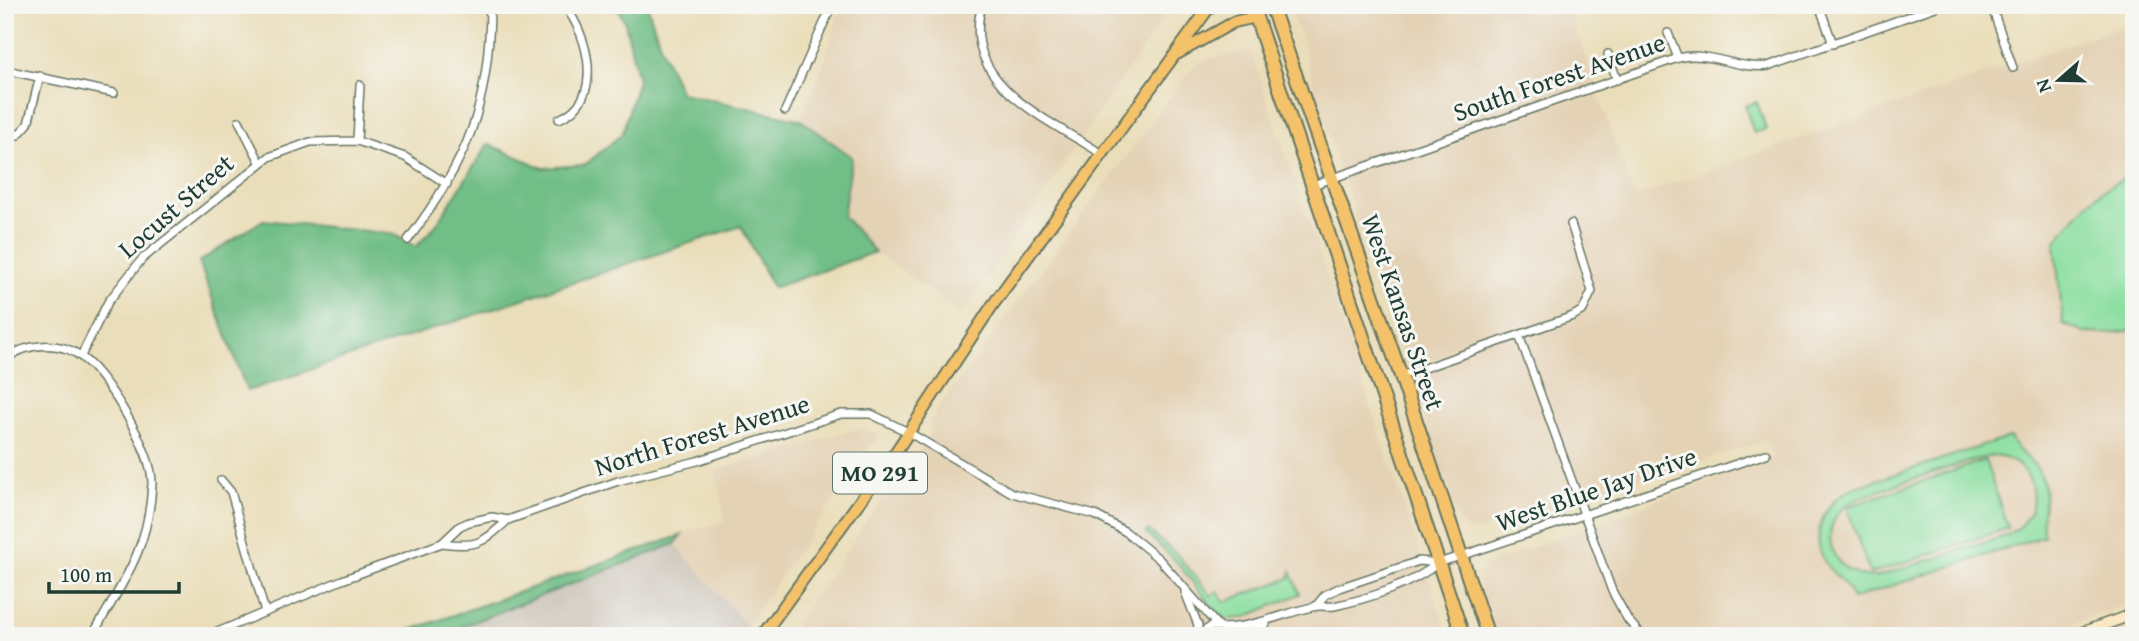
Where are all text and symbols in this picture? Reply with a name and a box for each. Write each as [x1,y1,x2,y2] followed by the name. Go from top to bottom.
[1447,22,1670,131] street label: South Forest Avenue
[2024,46,2094,116] north arrow
[2028,75,2058,97] text: N
[109,144,242,267] street label: Locust Street
[1352,208,1455,415] street label: West Kansas Street
[589,383,814,486] street label: North Forest Avenue
[1490,436,1701,541] street label: West Blue Jay Drive
[833,452,927,494] road number: MO 291
[49,550,178,594] scale bar
[60,559,112,590] text: 100 m

